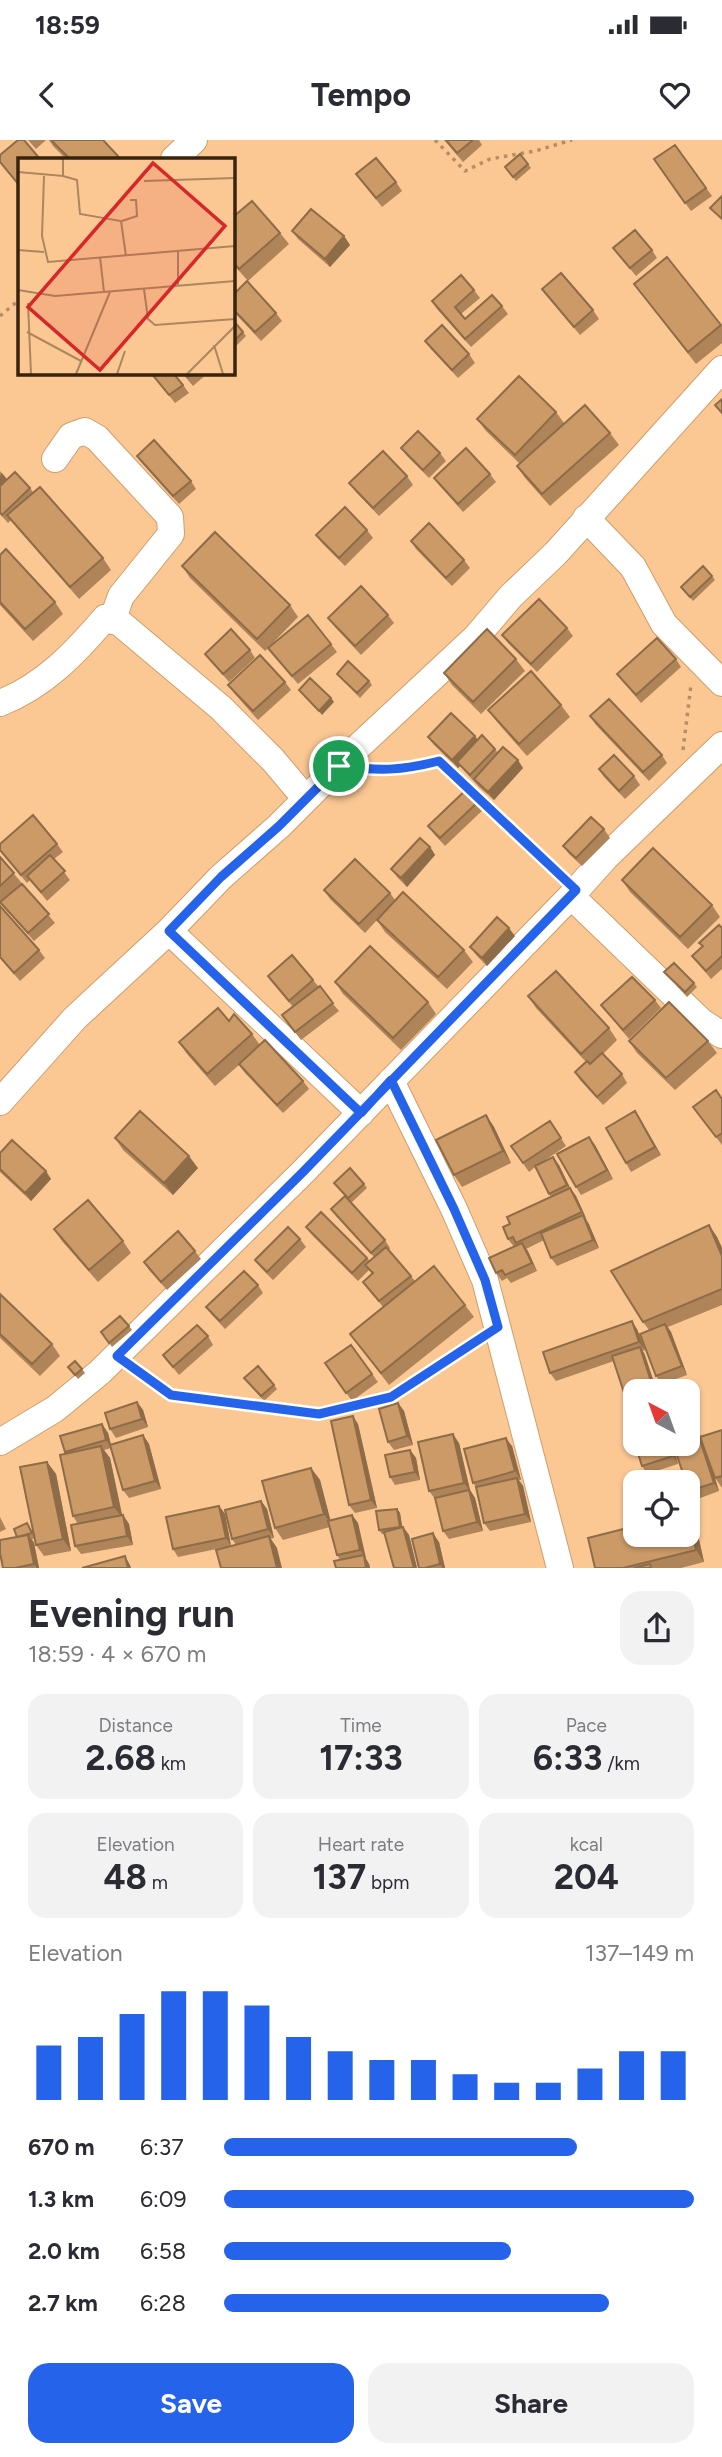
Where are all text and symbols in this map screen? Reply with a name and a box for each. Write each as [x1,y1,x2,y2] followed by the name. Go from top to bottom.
[35,9,100,41] text: 18:59
[28,76,66,114] icon: back
[311,76,411,114] text: Tempo
[656,76,694,114] icon: heart
[18,158,234,374] inset map
[309,736,369,796] pin
[320,747,358,785] icon: arrive
[623,1379,700,1456] north arrow
[623,1379,700,1547] map controls
[623,1470,700,1547] button: locate
[28,1591,235,1637] text: Evening run
[620,1591,694,1665] button: share
[28,1640,206,1668] text: 18:59 · 4 × 670 m
[98,1714,173,1737] text: Distance
[340,1714,382,1737] text: Time
[566,1714,607,1737] text: Pace
[85,1737,156,1779] text: 2.68
[319,1737,403,1779] text: 17:33
[533,1737,602,1779] text: 6:33
[156,1752,186,1775] text: km
[602,1752,640,1775] text: /km
[97,1833,175,1856] text: Elevation
[318,1833,404,1856] text: Heart rate
[570,1833,603,1856] text: kcal
[103,1856,147,1898] text: 48
[313,1856,366,1898] text: 137
[554,1856,619,1898] text: 204
[147,1871,168,1894] text: m
[366,1871,409,1894] text: bpm
[28,1939,123,1967] text: Elevation
[585,1939,694,1967] text: 137–149 m
[28,2133,95,2161] text: 670 m
[140,2133,184,2161] text: 6:37
[28,2185,94,2213] text: 1.3 km
[140,2185,187,2213] text: 6:09
[28,2237,100,2265] text: 2.0 km
[140,2237,186,2265] text: 6:58
[28,2289,98,2317] text: 2.7 km
[140,2289,186,2317] text: 6:28
[28,2363,354,2443] button: Save
[368,2363,694,2443] button: Share

